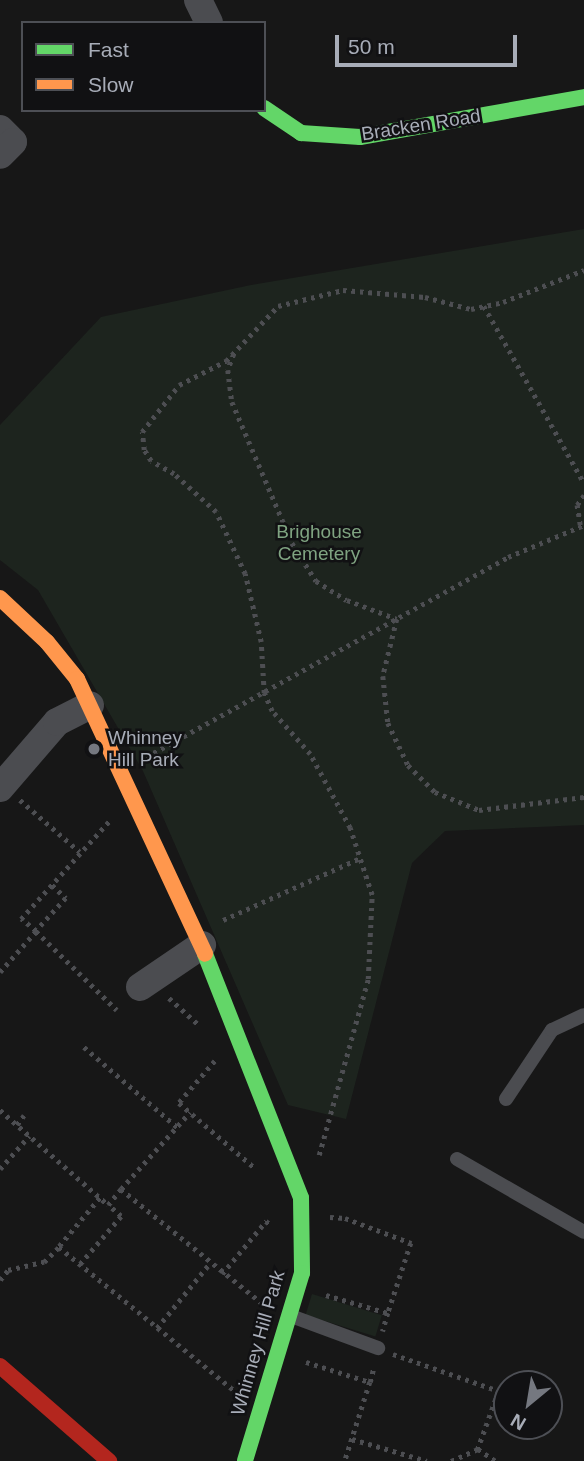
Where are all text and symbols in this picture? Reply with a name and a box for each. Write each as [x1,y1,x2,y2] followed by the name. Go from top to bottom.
[21,21,266,112] legend
[339,21,521,65] scale bar
[348,35,395,58] text: 50 m
[88,38,129,61] text: Fast
[88,73,134,96] text: Slow
[360,104,482,146] street label: Bracken Road
[276,521,362,565] park label: Brighouse Cemetery
[108,727,182,771] place label: Whinney Hill Park
[86,741,102,757] marker: Whinney Hill Park
[226,1268,290,1418] street label: Whinney Hill Park
[493,1370,563,1440] north arrow
[507,1409,529,1434] text: N

